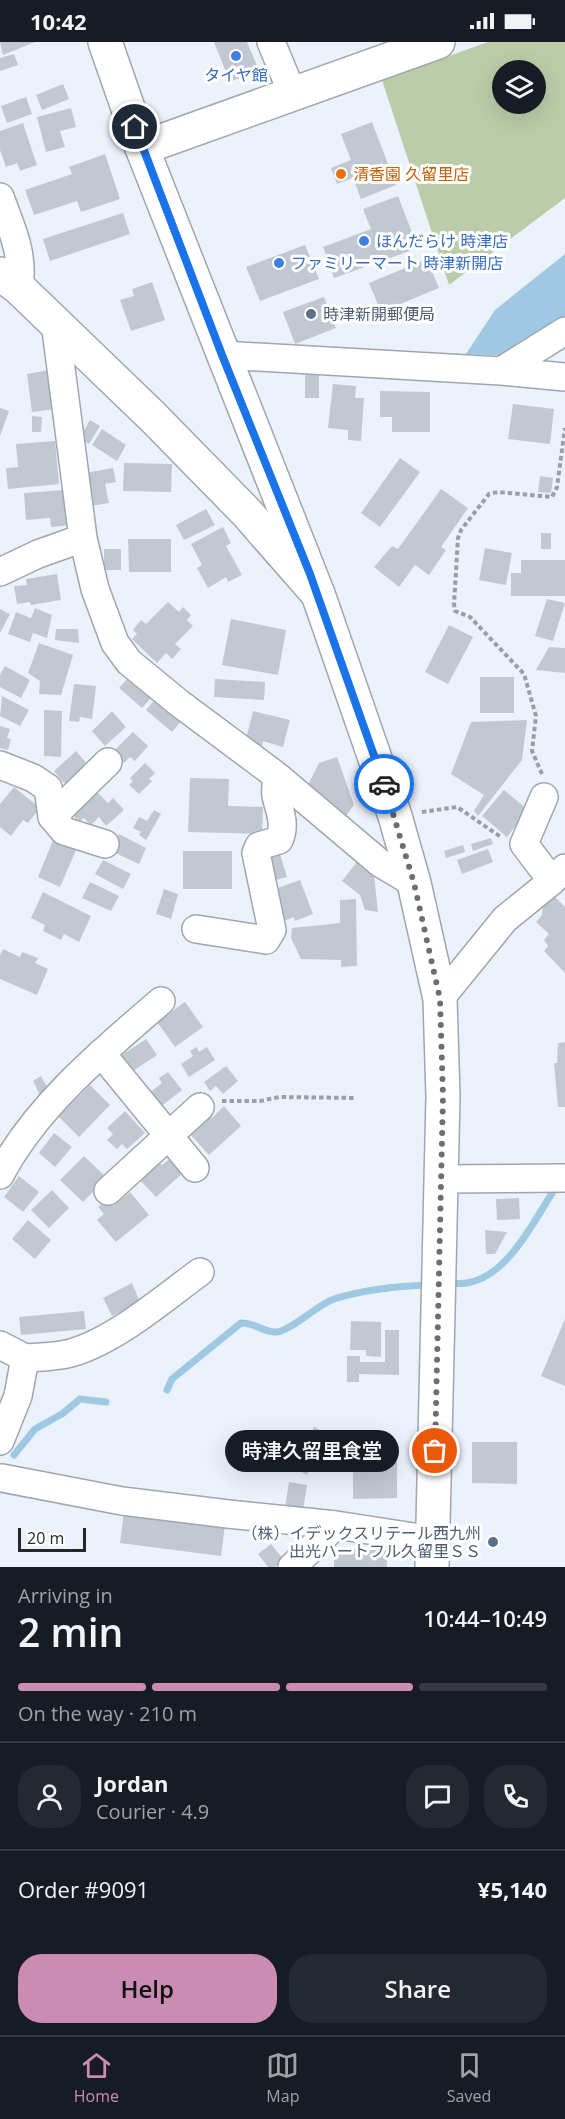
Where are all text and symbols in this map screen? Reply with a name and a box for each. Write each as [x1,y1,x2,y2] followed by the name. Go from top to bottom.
[30,6,87,36] text: 10:42
[229,49,243,63] marker: タイヤ館
[492,60,546,114] map controls
[492,60,546,114] button: layers
[204,64,268,86] place label: タイヤ館
[109,101,160,152] pin
[118,110,151,143] icon: home
[353,163,469,185] place label: 清香園 久留里店
[334,167,348,181] marker: 清香園 久留里店
[376,230,508,252] place label: ほんだらけ 時津店
[357,234,371,248] marker: ほんだらけ 時津店
[291,252,503,274] place label: ファミリーマート 時津新開店
[272,256,286,270] marker: ファミリーマート 時津新開店
[323,303,435,325] place label: 時津新開郵便局
[304,307,318,321] marker: 時津新開郵便局
[354,754,414,814] courier
[368,768,401,801] icon: car
[409,1425,460,1476] pin
[225,1430,399,1472] callout: 時津久留里食堂
[418,1434,451,1467] icon: bag
[242,1437,382,1464] text: 時津久留里食堂
[241,1522,481,1562] place label: （株）イデックスリテール西九州 出光ハートフル久留里ＳＳ
[18,1525,86,1552] scale bar
[27,1527,64,1549] text: 20 m
[486,1535,500,1549] marker: （株）イデックスリテール西九州 出光ハートフル久留里ＳＳ
[18,1582,113,1609] text: Arriving in
[423,1603,547,1633] text: 10:44–10:49
[18,1605,123,1658] text: 2 min
[18,1700,197,1727] text: On the way · 210 m
[18,1765,81,1828] button: person
[406,1765,469,1828] button: chat
[484,1765,547,1828] button: phone
[96,1768,169,1798] text: Jordan
[96,1798,209,1825] text: Courier · 4.9
[18,1874,149,1904] text: Order #9091
[478,1874,547,1904] text: ¥5,140
[18,1954,277,2023] button: Help
[289,1954,547,2023] button: Share
[74,2049,119,2107] tab: Home
[266,2049,299,2107] tab: Map
[447,2049,491,2107] tab: Saved

